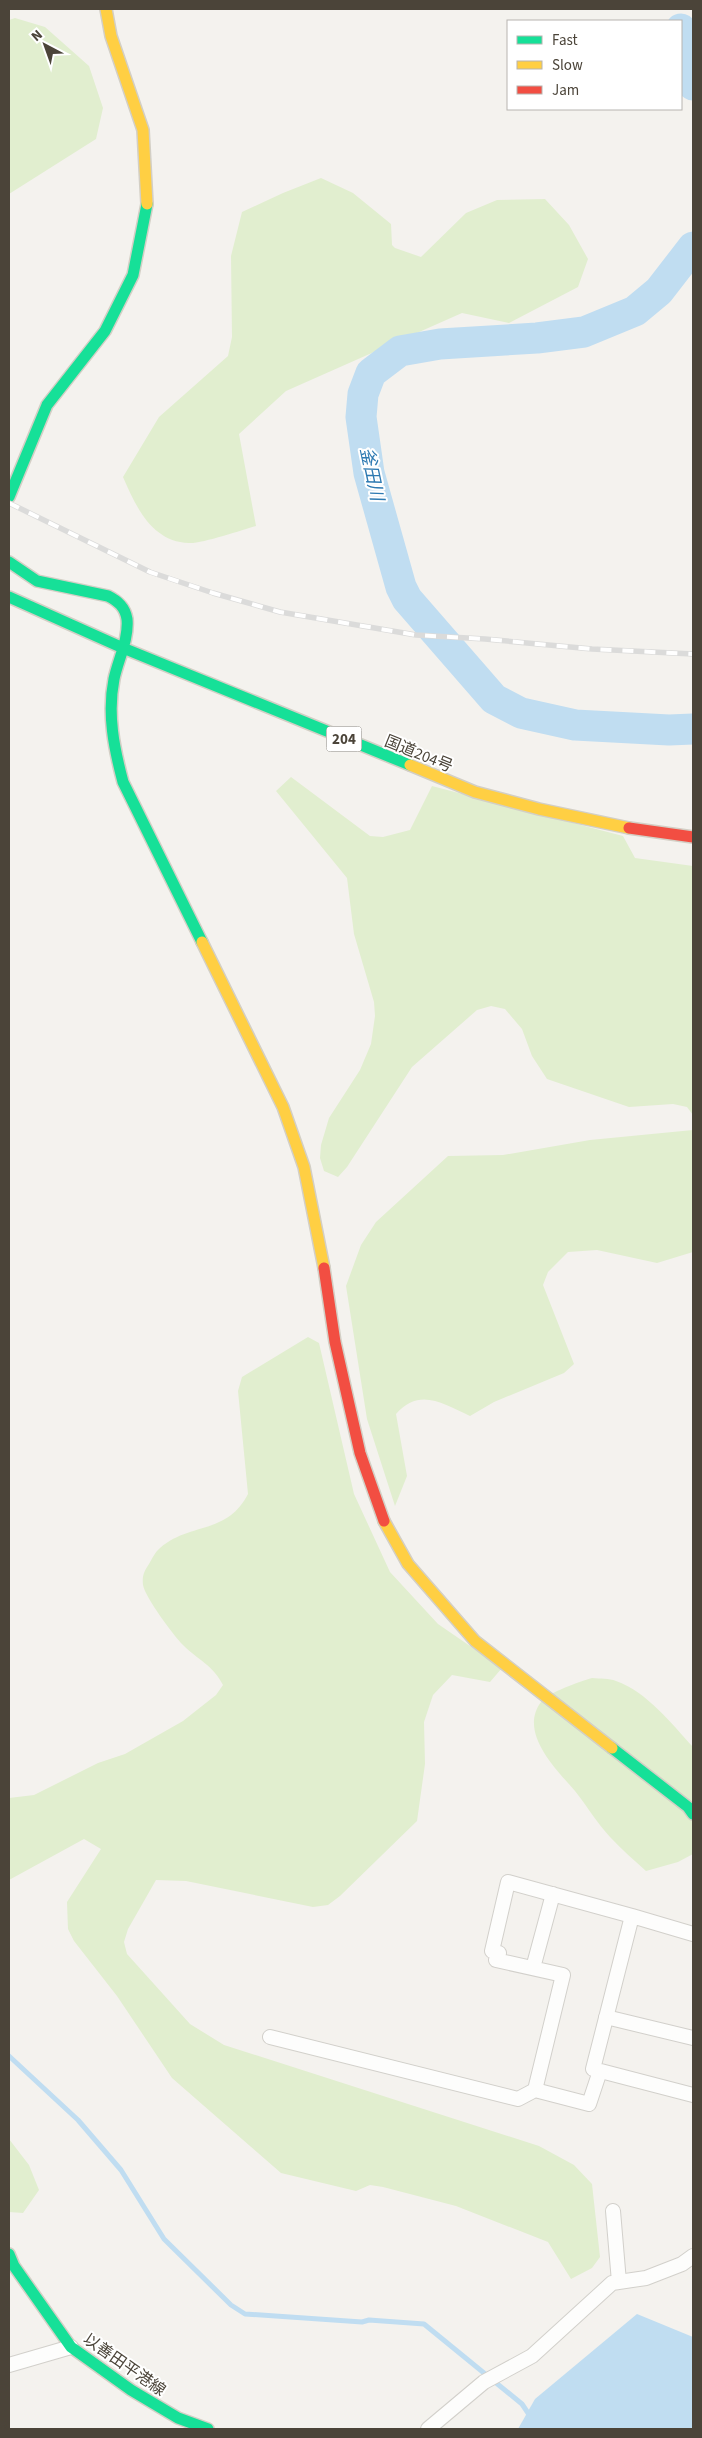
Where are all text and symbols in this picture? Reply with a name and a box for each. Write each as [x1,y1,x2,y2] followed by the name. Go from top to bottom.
[20,20,70,70] north arrow
[507,20,682,110] legend
[27,25,47,47] text: N
[552,30,578,51] text: Fast
[552,55,583,76] text: Slow
[552,80,579,101] text: Jam
[354,445,390,505] water label: 釜田川
[326,726,362,752] road number: 204
[381,730,456,778] street label: 国道204号
[79,2328,170,2401] street label: 以善田平港線

